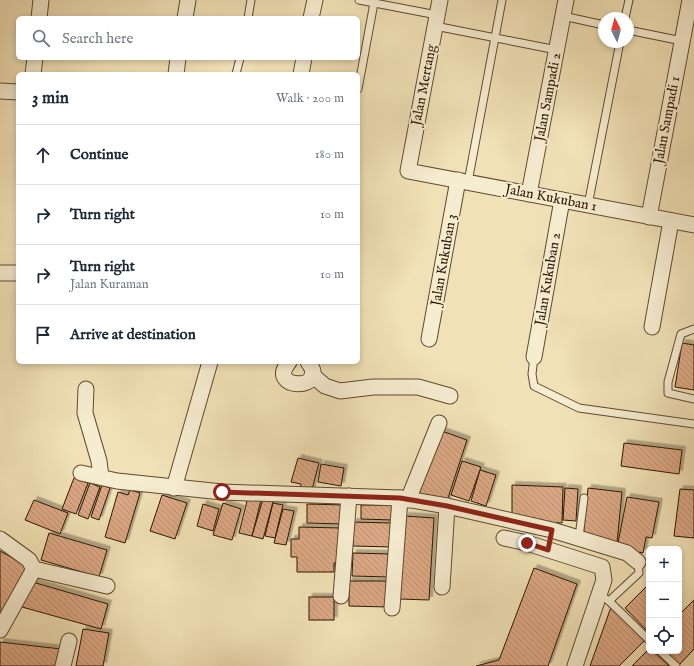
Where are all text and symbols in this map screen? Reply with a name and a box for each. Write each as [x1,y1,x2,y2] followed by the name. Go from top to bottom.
[598,12,634,48] north arrow
[16,16,360,60] search box
[30,27,52,49] icon: search
[62,29,133,48] text: Search here
[407,42,441,129] street label: Jalan Mertang
[530,51,566,145] street label: Jalan Sampadi 2
[649,75,684,167] street label: Jalan Sampadi 1
[32,88,69,109] text: 3 min
[276,90,344,107] text: Walk · 200 m
[32,144,54,166] icon: ahead
[70,145,128,164] text: Continue
[315,146,344,163] text: 180 m
[502,180,598,216] street label: Jalan Kukuban 1
[32,204,54,226] icon: right
[70,205,135,224] text: Turn right
[320,206,344,223] text: 10 m
[427,213,461,309] street label: Jalan Kukuban 3
[531,230,565,329] street label: Jalan Kukuban 2
[70,257,135,276] text: Turn right
[32,264,54,286] icon: right
[320,266,344,283] text: 10 m
[70,276,149,293] text: Jalan Kuraman
[32,324,54,346] icon: arrive
[70,325,196,344] text: Arrive at destination
[213,483,231,501] route start
[518,534,536,552] route end
[646,546,682,654] map controls
[646,546,682,582] button: +
[646,582,682,618] button: −
[646,618,682,654] button: locate

